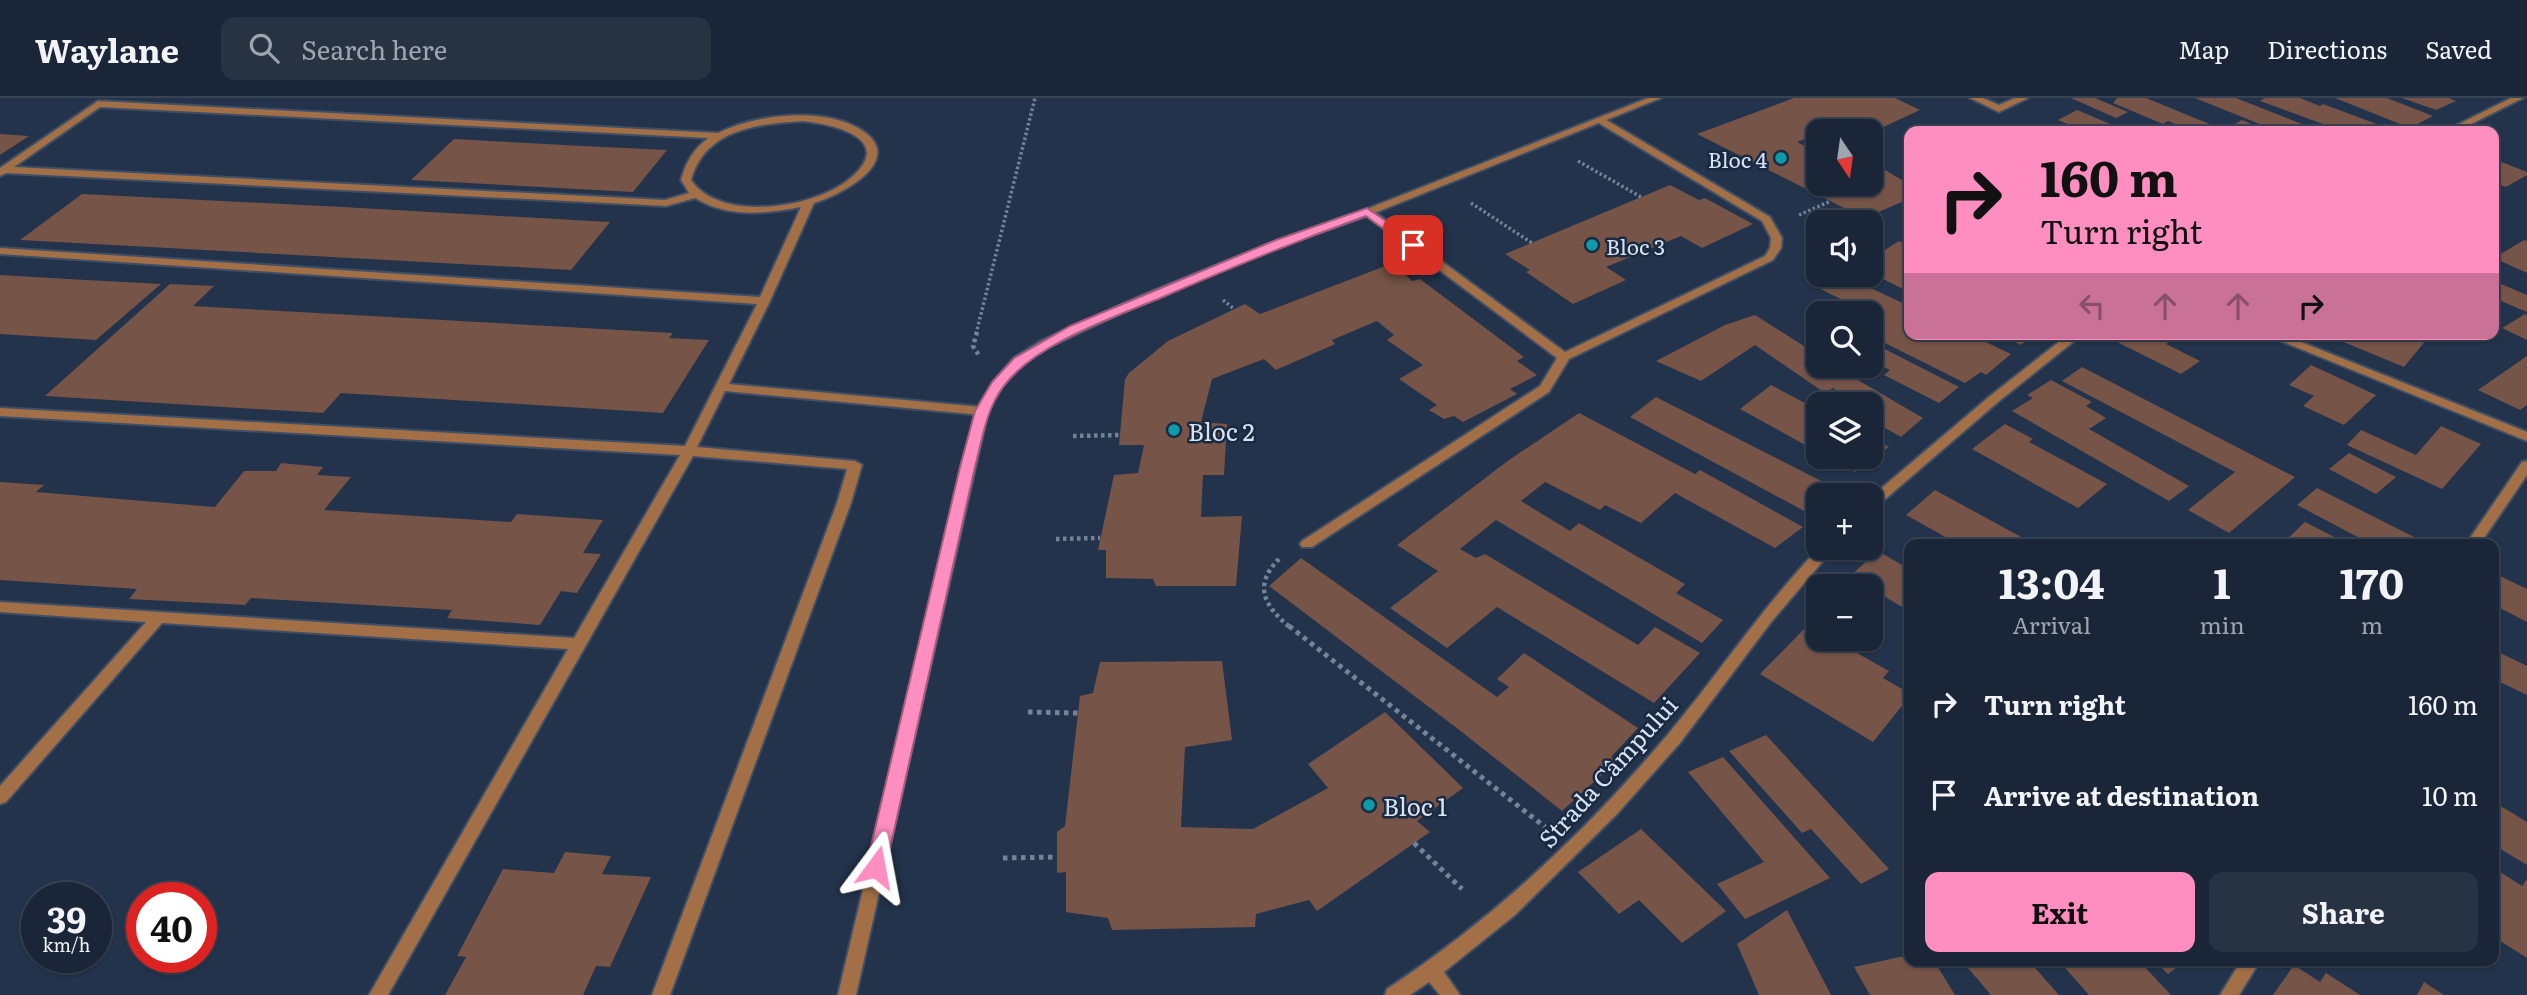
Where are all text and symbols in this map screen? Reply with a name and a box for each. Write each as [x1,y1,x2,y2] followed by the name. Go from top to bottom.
[221,17,711,80] search box
[35,24,179,73] text: Waylane
[245,29,283,67] icon: search
[301,29,447,68] text: Search here
[2178,31,2229,66] text: Map
[2267,31,2387,66] text: Directions
[2425,31,2492,66] text: Saved
[1806,119,1883,196] north arrow
[1806,119,1883,651] map controls
[2040,139,2178,212] text: 160 m
[1708,143,1767,174] place label: Bloc 4
[1773,150,1789,166] marker: Bloc 4
[1925,154,2016,245] icon: right
[2040,206,2202,254] text: Turn right
[1806,210,1883,287] button: sound
[1383,215,1443,275] pin
[1394,226,1432,264] icon: arrive
[1606,230,1665,261] place label: Bloc 3
[1584,237,1600,253] marker: Bloc 3
[2073,287,2111,325] icon: left
[2146,287,2184,325] icon: ahead
[2219,287,2257,325] icon: ahead
[2292,287,2330,325] icon: right
[1806,301,1883,378] button: search
[1806,392,1883,469] button: layers
[1188,413,1255,448] place label: Bloc 2
[1166,422,1182,438] marker: Bloc 2
[1806,483,1883,560] button: +
[1999,550,2105,612] text: 13:04
[2213,550,2231,612] text: 1
[2339,550,2404,612] text: 170
[1806,574,1883,651] button: −
[2012,607,2091,641] text: Arrival
[2199,607,2245,641] text: min
[2361,607,2383,641] text: m
[1984,684,2126,723] text: Turn right
[2408,684,2478,723] text: 160 m
[1925,685,1963,723] icon: right
[1529,688,1685,854] street label: Strada Câmpului
[1984,775,2259,814] text: Arrive at destination
[2422,775,2478,814] text: 10 m
[1925,776,1963,814] icon: arrive
[1383,788,1447,823] place label: Bloc 1
[1361,797,1377,813] marker: Bloc 1
[839,830,913,904] position arrow
[1925,872,2195,952] button: Exit
[2209,872,2478,952] button: Share
[126,882,217,973] speed limit sign: 40
[47,892,86,944] text: 39
[43,931,90,958] text: km/h

